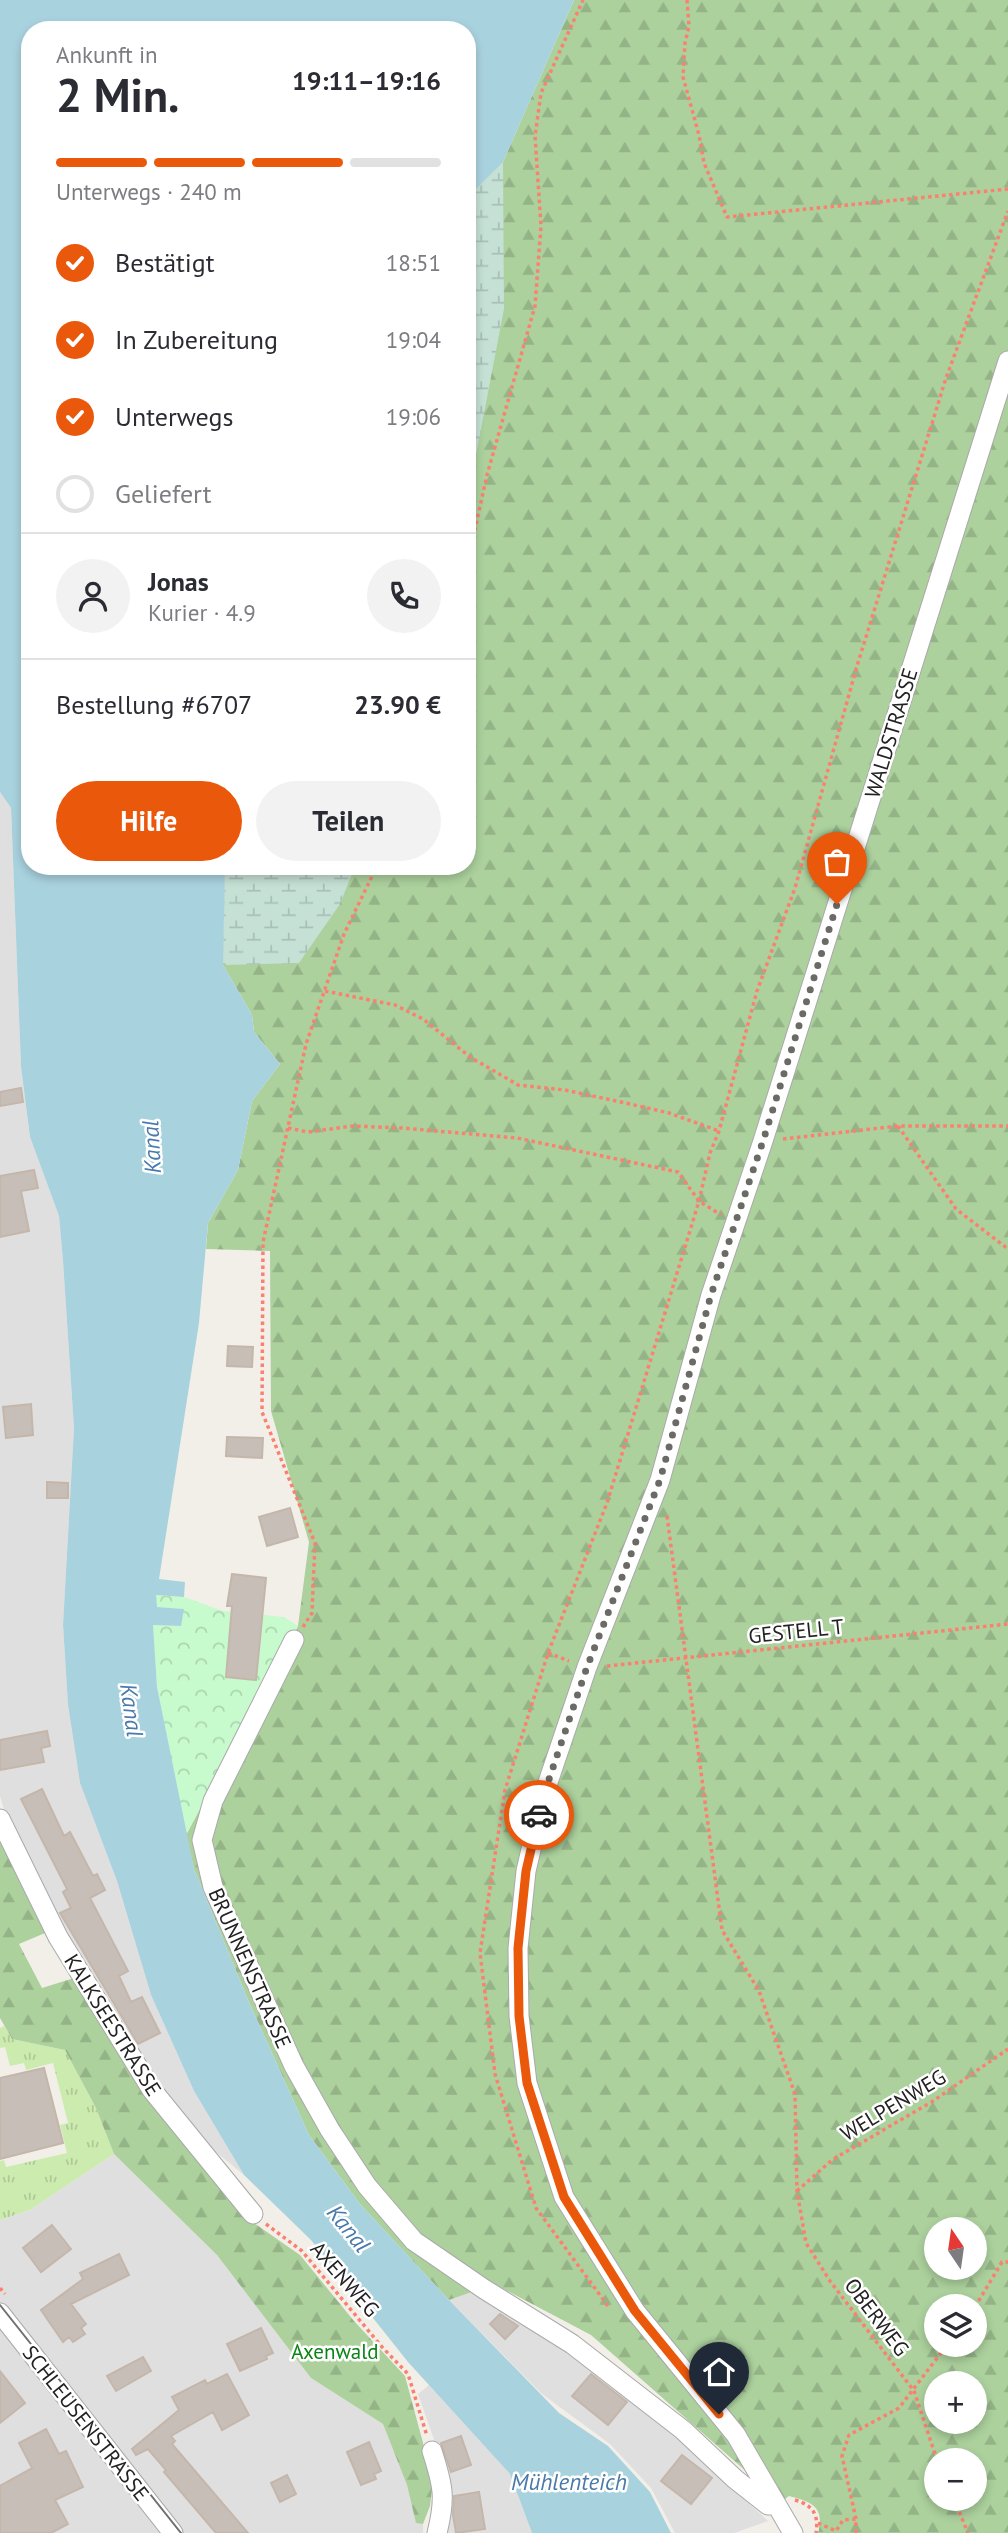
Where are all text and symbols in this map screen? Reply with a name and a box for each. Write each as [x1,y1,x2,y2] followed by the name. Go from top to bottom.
[56,40,158,69] text: Ankunft in
[292,64,441,97] text: 19:11–19:16
[56,65,179,125] text: 2 Min.
[56,177,242,206] text: Unterwegs · 240 m
[56,244,94,282] icon: check
[115,246,215,279] text: Bestätigt
[386,248,441,277] text: 18:51
[56,321,94,359] icon: check
[115,323,278,356] text: In Zubereitung
[386,325,441,354] text: 19:04
[56,398,94,436] icon: check
[115,400,233,433] text: Unterwegs
[386,402,441,431] text: 19:06
[115,477,212,510] text: Geliefert
[56,559,130,633] button: person
[367,559,441,633] button: phone
[148,565,209,598] text: Jonas
[148,598,256,627] text: Kurier · 4.9
[858,665,924,801] street label: WALDSTRASSE
[56,688,252,721] text: Bestellung #6707
[354,688,441,721] text: 23.90 €
[56,781,242,861] button: Hilfe
[256,781,441,861] button: Teilen
[807,832,867,904] pin
[818,843,856,881] icon: bag
[135,1120,167,1174] water label: Kanal
[747,1613,845,1649] street label: GESTELL T
[114,1682,150,1738] water label: Kanal
[504,1780,574,1850] courier
[520,1796,558,1834] icon: car
[203,1884,297,2052] street label: BRUNNENSTRASSE
[59,1949,167,2101] street label: KALKSEESTRASSE
[835,2063,951,2147] street label: WELPENWEG
[321,2198,377,2258] water label: Kanal
[924,2217,987,2280] north arrow
[924,2217,987,2511] map controls
[305,2236,385,2322] street label: AXENWEG
[839,2273,915,2361] street label: OBERWEG
[924,2294,987,2357] button: layers
[291,2338,379,2365] park label: Axenwald
[17,2340,155,2506] street label: SCHLEUSENSTRASSE
[689,2342,749,2414] pin
[700,2353,738,2391] icon: home
[924,2371,987,2434] button: +
[924,2448,987,2511] button: −
[511,2467,627,2496] water label: Mühlenteich

